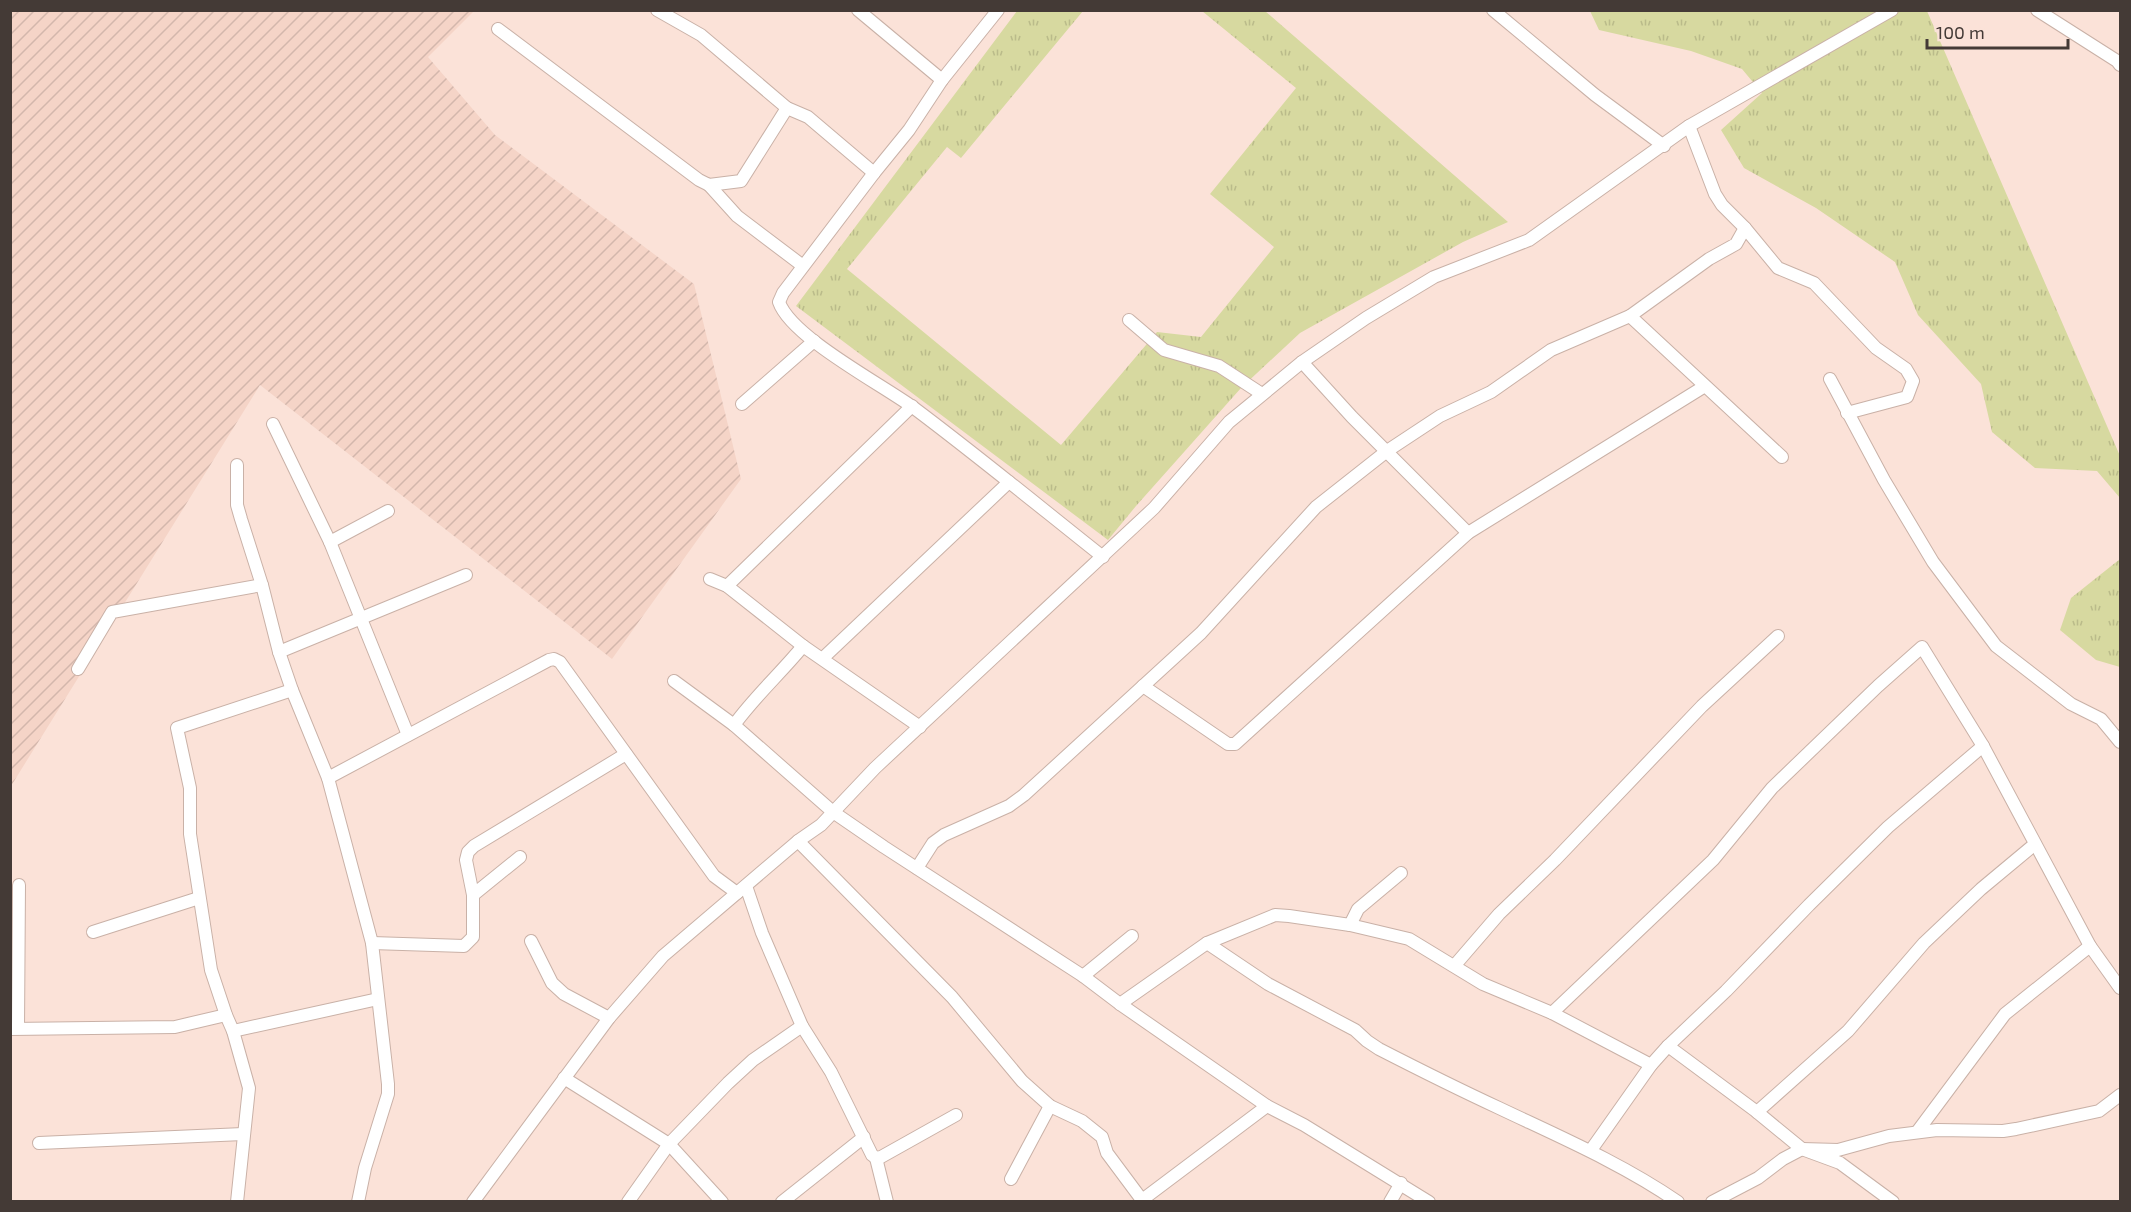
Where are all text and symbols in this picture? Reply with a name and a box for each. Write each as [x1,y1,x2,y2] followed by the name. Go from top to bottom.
[1927,12,2068,50] scale bar
[1936,21,1985,43] text: 100 m

